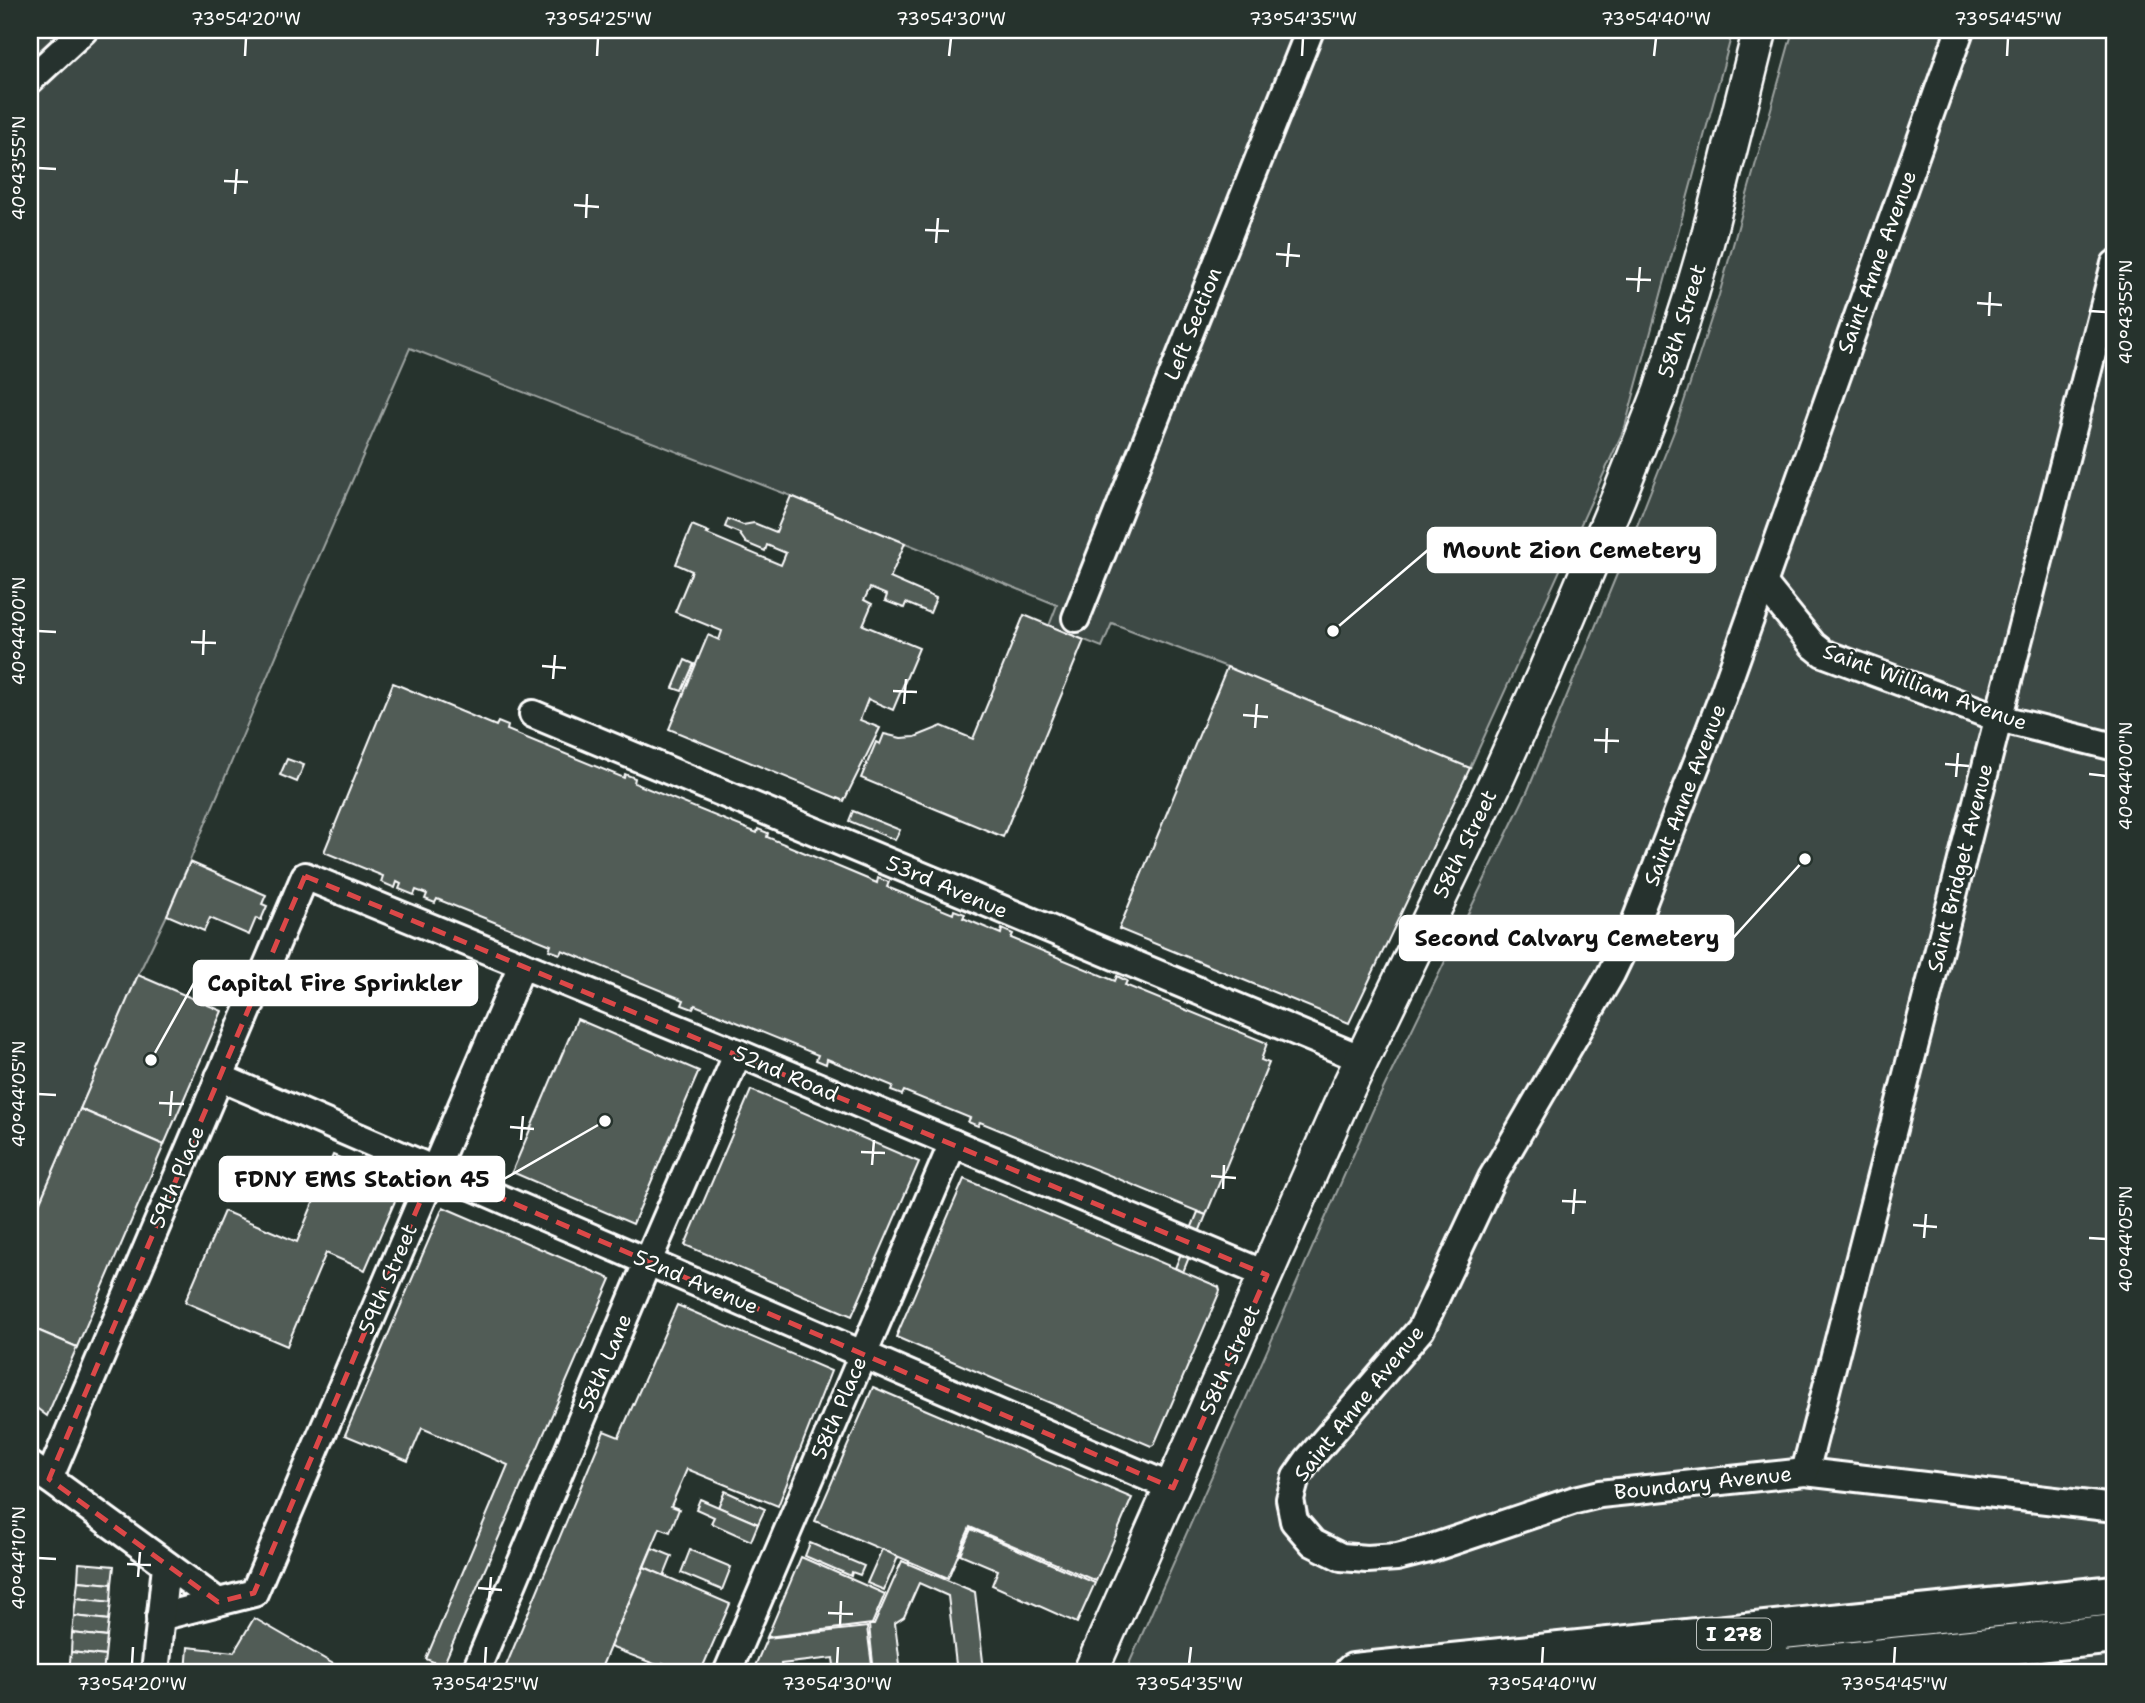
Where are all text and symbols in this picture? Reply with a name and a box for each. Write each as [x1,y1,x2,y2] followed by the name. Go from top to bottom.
[191,7,301,31] text: 73°54'20"W
[544,7,652,31] text: 73°54'25"W
[896,7,1006,31] text: 73°54'30"W
[1249,7,1357,31] text: 73°54'35"W
[1601,7,1711,31] text: 73°54'40"W
[1954,7,2062,31] text: 73°54'45"W
[7,116,31,220] text: 40°43'55"N
[1831,167,1923,357] street label: Saint Anne Avenue
[2114,260,2138,364] text: 40°43'55"N
[1651,261,1713,381] street label: 58th Street
[1158,263,1228,385] street label: Left Section
[1428,528,1715,572] callout: Mount Zion Cemetery
[1442,535,1702,565] text: Mount Zion Cemetery
[7,577,31,685] text: 40°44'00"N
[1819,637,2031,737] street label: Saint William Avenue
[1637,700,1733,890] street label: Saint Anne Avenue
[2114,722,2138,830] text: 40°44'00"N
[1921,761,1999,975] street label: Saint Bridget Avenue
[1427,785,1503,903] street label: 58th Street
[882,849,1012,925] street label: 53rd Avenue
[1400,916,1733,960] callout: Second Calvary Cemetery
[1415,923,1719,953] text: Second Calvary Cemetery
[194,961,477,1005] callout: Capital Fire Sprinkler
[207,968,463,998] text: Capital Fire Sprinkler
[729,1039,843,1109] street label: 52nd Road
[7,1041,31,1147] text: 40°44'05"N
[143,1121,211,1233] street label: 59th Place
[220,1157,504,1201] callout: FDNY EMS Station 45
[234,1164,490,1194] text: FDNY EMS Station 45
[2114,1186,2138,1292] text: 40°44'05"N
[352,1220,424,1338] street label: 59th Street
[629,1243,763,1321] street label: 52nd Avenue
[1193,1301,1267,1419] street label: 58th Street
[572,1309,638,1417] street label: 58th Lane
[1287,1319,1431,1487] street label: Saint Anne Avenue
[805,1352,873,1464] street label: 58th Place
[1613,1460,1793,1506] street label: Boundary Avenue
[7,1506,31,1610] text: 40°44'10"N
[1697,1618,1771,1650] road number: I 278
[77,1672,187,1696] text: 73°54'20"W
[431,1672,539,1696] text: 73°54'25"W
[782,1672,892,1696] text: 73°54'30"W
[1135,1672,1243,1696] text: 73°54'35"W
[1487,1672,1597,1696] text: 73°54'40"W
[1840,1672,1948,1696] text: 73°54'45"W

